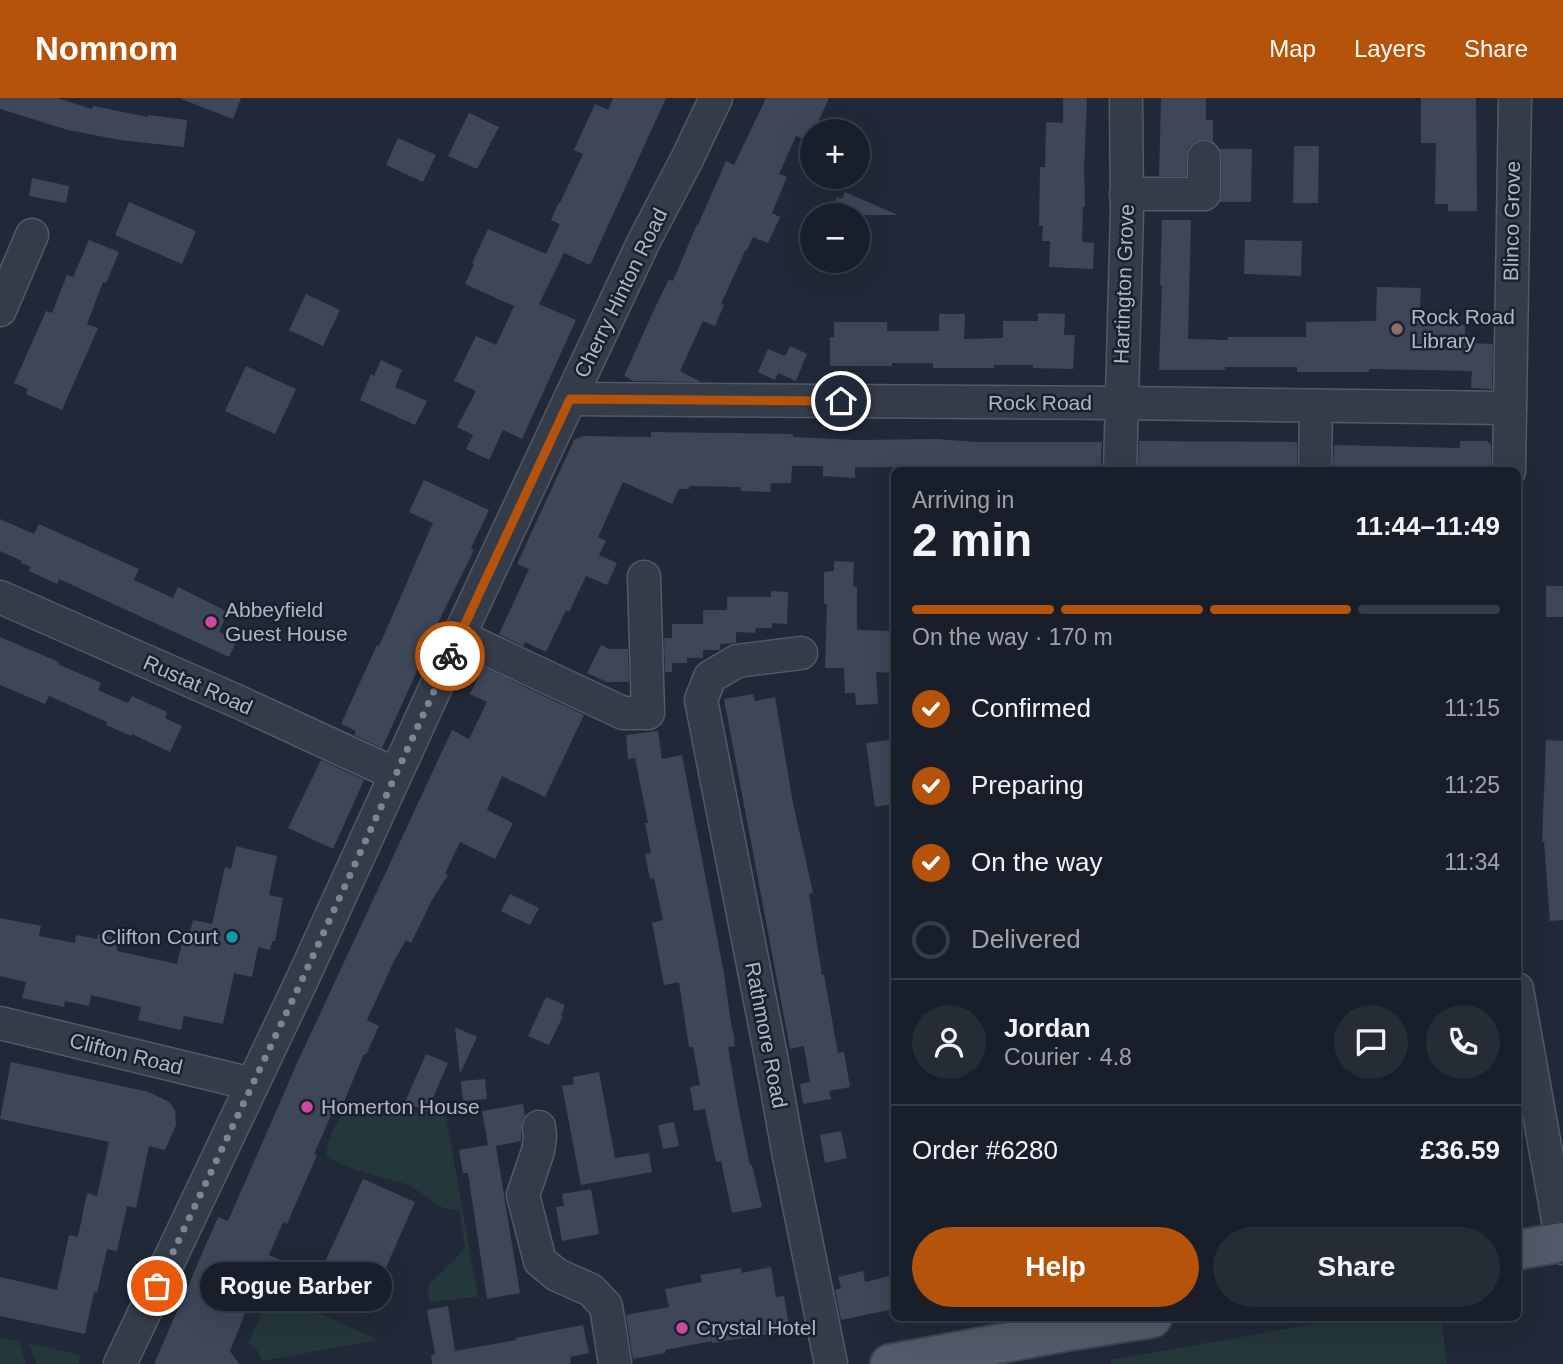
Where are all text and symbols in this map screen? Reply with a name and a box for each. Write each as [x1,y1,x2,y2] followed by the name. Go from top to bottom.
[35,30,178,67] text: Nomnom
[1269,35,1316,62] text: Map
[1354,35,1426,62] text: Layers
[1464,35,1528,62] text: Share
[800,119,870,273] map controls
[800,119,870,189] button: +
[1499,161,1524,281] street label: Blinco Grove
[800,203,870,273] button: −
[570,204,672,381] street label: Cherry Hinton Road
[1109,204,1138,364] street label: Hartington Grove
[1411,305,1515,352] place label: Rock Road Library
[1389,321,1405,337] marker: Rock Road Library
[811,371,871,431] pin
[822,382,860,420] icon: home
[988,391,1092,414] street label: Rock Road
[912,487,1014,513] text: Arriving in
[1355,511,1500,541] text: 11:44–11:49
[912,514,1032,566] text: 2 min
[225,598,348,645] place label: Abbeyfield Guest House
[203,614,219,630] marker: Abbeyfield Guest House
[415,621,485,691] courier
[912,624,1113,650] text: On the way · 170 m
[431,637,469,675] icon: bike
[140,650,256,719] street label: Rustat Road
[912,690,950,728] icon: check
[971,693,1091,723] text: Confirmed
[1444,695,1500,721] text: 11:15
[912,767,950,805] icon: check
[971,770,1084,800] text: Preparing
[1444,772,1500,798] text: 11:25
[912,844,950,882] icon: check
[971,847,1103,877] text: On the way
[1444,849,1500,875] text: 11:34
[971,924,1081,954] text: Delivered
[101,925,218,948] place label: Clifton Court
[224,929,240,945] marker: Clifton Court
[741,960,792,1110] street label: Rathmore Road
[912,1005,986,1079] button: person
[1334,1005,1408,1079] button: chat
[1426,1005,1500,1079] button: phone
[1004,1013,1091,1043] text: Jordan
[67,1028,185,1079] street label: Clifton Road
[1004,1044,1132,1070] text: Courier · 4.8
[321,1095,480,1118] place label: Homerton House
[299,1099,315,1115] marker: Homerton House
[912,1135,1058,1165] text: Order #6280
[1420,1135,1500,1165] text: £36.59
[912,1227,1199,1307] button: Help
[1213,1227,1500,1307] button: Share
[127,1256,187,1316] pin
[199,1262,392,1310] callout: Rogue Barber
[138,1267,176,1305] icon: bag
[220,1273,372,1299] text: Rogue Barber
[696,1316,816,1339] place label: Crystal Hotel
[674,1320,690,1336] marker: Crystal Hotel

